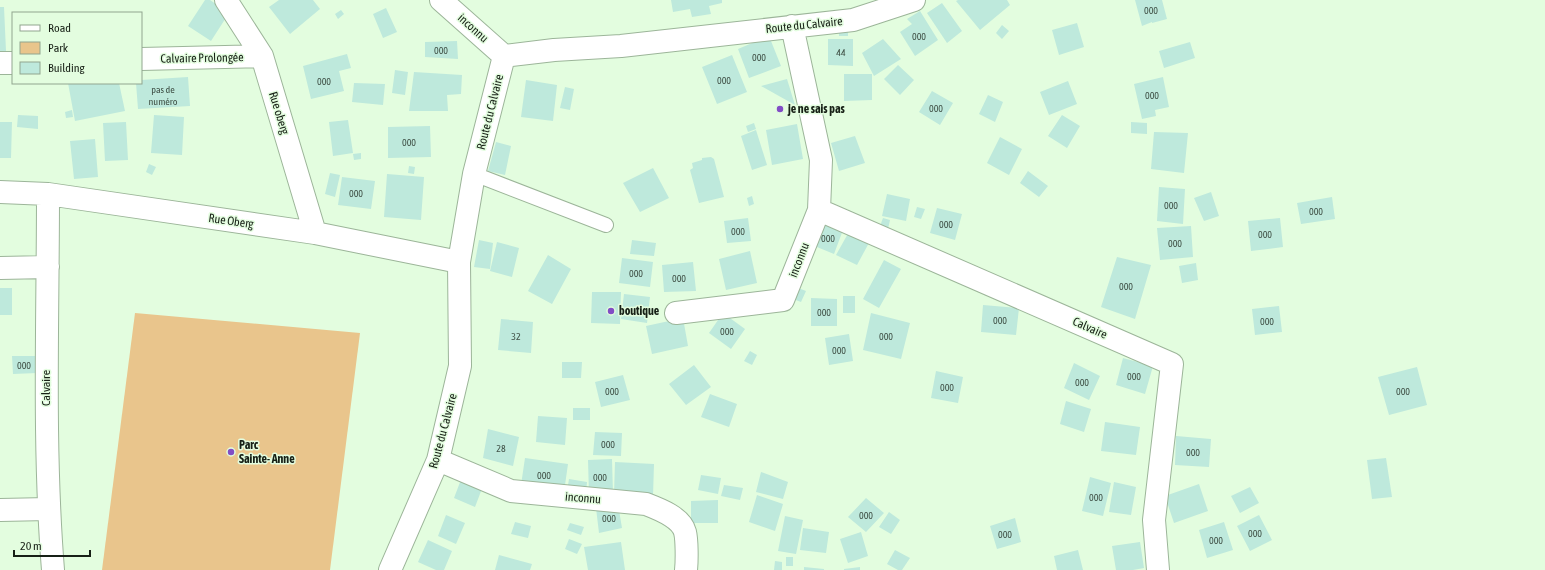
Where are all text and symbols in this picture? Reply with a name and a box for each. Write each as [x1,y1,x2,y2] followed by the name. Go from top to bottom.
[1144,5,1158,16] house number: 000
[455,11,491,45] street label: inconnu
[12,12,142,84] legend
[765,14,843,36] street label: Route du Calvaire
[48,21,71,35] text: Road
[912,31,926,42] house number: 000
[48,41,69,55] text: Park
[434,45,448,56] house number: 000
[836,47,846,58] house number: 44
[160,50,244,66] street label: Calvaire Prolongée
[752,52,766,63] house number: 000
[48,61,86,75] text: Building
[474,73,506,151] street label: Route du Calvaire
[717,75,731,86] house number: 000
[317,76,331,87] house number: 000
[148,84,178,107] house number: pas de numéro
[266,90,292,137] street label: Rue oberg
[1145,90,1159,101] house number: 000
[787,102,845,116] place label: je ne sais pas
[929,103,943,114] house number: 000
[775,104,785,114] marker: je ne sais pas
[402,137,416,148] house number: 000
[349,188,363,199] house number: 000
[1164,200,1178,211] house number: 000
[1309,206,1323,217] house number: 000
[208,211,255,231] street label: Rue Oberg
[939,219,953,230] house number: 000
[731,226,745,237] house number: 000
[1258,229,1272,240] house number: 000
[821,233,835,244] house number: 000
[1168,238,1182,249] house number: 000
[786,240,812,279] street label: inconnu
[629,268,643,279] house number: 000
[672,273,686,284] house number: 000
[1119,281,1133,292] house number: 000
[619,304,660,318] place label: boutique
[606,306,616,316] marker: boutique
[817,307,831,318] house number: 000
[1071,314,1109,342] street label: Calvaire
[993,315,1007,326] house number: 000
[1260,316,1274,327] house number: 000
[720,326,734,337] house number: 000
[511,331,521,342] house number: 32
[879,331,893,342] house number: 000
[832,345,846,356] house number: 000
[17,360,31,371] house number: 000
[39,370,53,406] street label: Calvaire
[1127,371,1141,382] house number: 000
[1075,377,1089,388] house number: 000
[940,382,954,393] house number: 000
[605,386,619,397] house number: 000
[1396,386,1410,397] house number: 000
[426,392,460,470] street label: Route du Calvaire
[239,438,295,466] place label: Parc Sainte- Anne
[601,439,615,450] house number: 000
[496,443,506,454] house number: 28
[226,447,236,457] marker: Parc Sainte- Anne
[1186,447,1200,458] house number: 000
[537,470,551,481] house number: 000
[593,472,607,483] house number: 000
[564,489,602,507] street label: inconnu
[1089,492,1103,503] house number: 000
[859,510,873,521] house number: 000
[602,513,616,524] house number: 000
[1248,528,1262,539] house number: 000
[998,529,1012,540] house number: 000
[14,532,90,558] scale bar
[1209,535,1223,546] house number: 000
[20,539,42,553] text: 20 m

